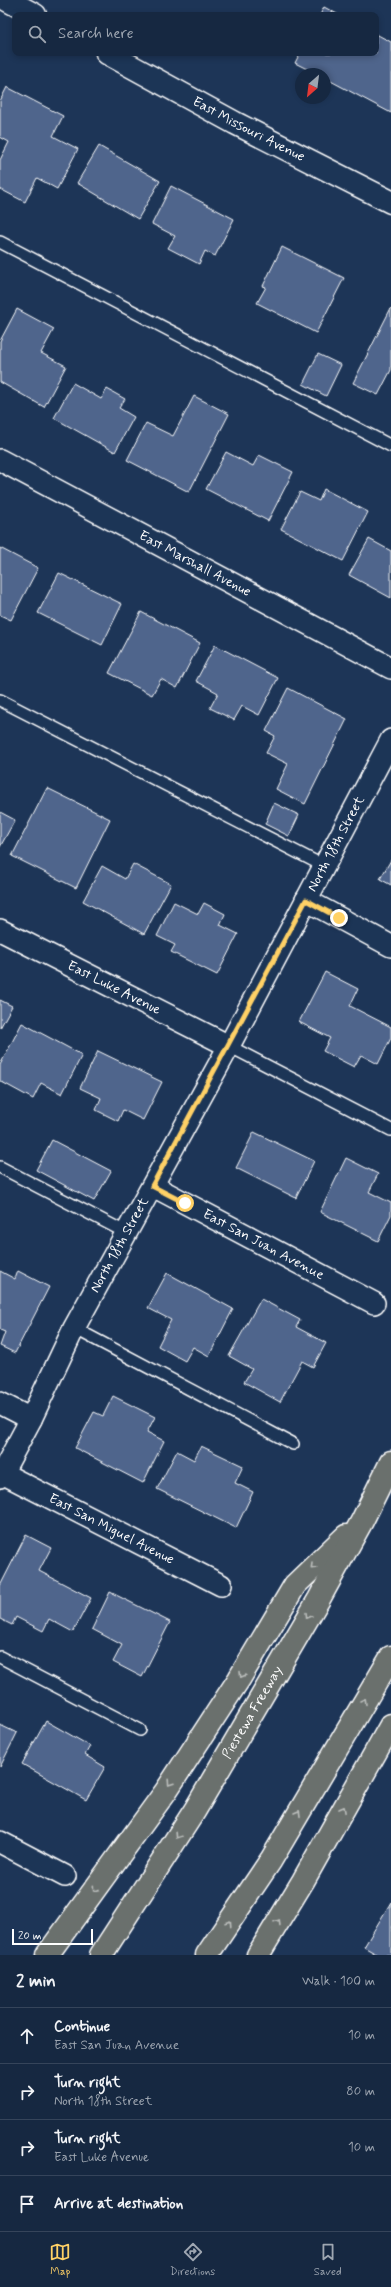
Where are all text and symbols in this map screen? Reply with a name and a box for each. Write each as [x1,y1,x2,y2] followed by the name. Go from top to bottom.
[12,12,379,56] search box
[26,23,48,45] icon: search
[58,24,134,44] text: Search here
[295,68,331,104] north arrow
[189,93,308,166] street label: East Missouri Avenue
[136,527,254,601] street label: East Marshall Avenue
[303,792,369,895] street label: North 18th Street
[330,909,348,927] route end
[64,957,164,1019] street label: East Luke Avenue
[86,1194,153,1296] street label: North 18th Street
[176,1194,194,1212] route start
[200,1205,327,1284] street label: East San Juan Avenue
[46,1489,177,1569] street label: East San Miguel Avenue
[310,1562,318,1570] one-way arrow
[306,1612,313,1619] one-way arrow
[218,1663,287,1762] street label: Piestewa Freeway
[239,1671,246,1678] one-way arrow
[360,1698,367,1705] one-way arrow
[168,1779,175,1786] one-way arrow
[339,1806,346,1814] one-way arrow
[294,1810,301,1817] one-way arrow
[175,1832,182,1839] one-way arrow
[92,1885,100,1892] one-way arrow
[274,1919,281,1926] one-way arrow
[224,1920,231,1927] one-way arrow
[12,1927,93,1946] scale bar
[18,1929,41,1943] text: 20 m
[16,1970,56,1992] text: 2 min
[302,1973,375,1990] text: Walk · 100 m
[54,2017,110,2037] text: Continue
[16,2025,38,2047] icon: ahead
[348,2027,375,2044] text: 10 m
[54,2037,179,2054] text: East San Juan Avenue
[54,2073,121,2093] text: Turn right
[16,2081,38,2103] icon: right
[346,2083,375,2100] text: 80 m
[54,2093,152,2110] text: North 18th Street
[54,2129,121,2149] text: Turn right
[16,2137,38,2159] icon: right
[348,2139,375,2156] text: 10 m
[54,2149,149,2166] text: East Luke Avenue
[16,2193,38,2215] icon: arrive
[54,2194,183,2214] text: Arrive at destination
[49,2241,71,2279] tab: Map
[170,2241,215,2279] tab: Directions
[314,2241,342,2279] tab: Saved

